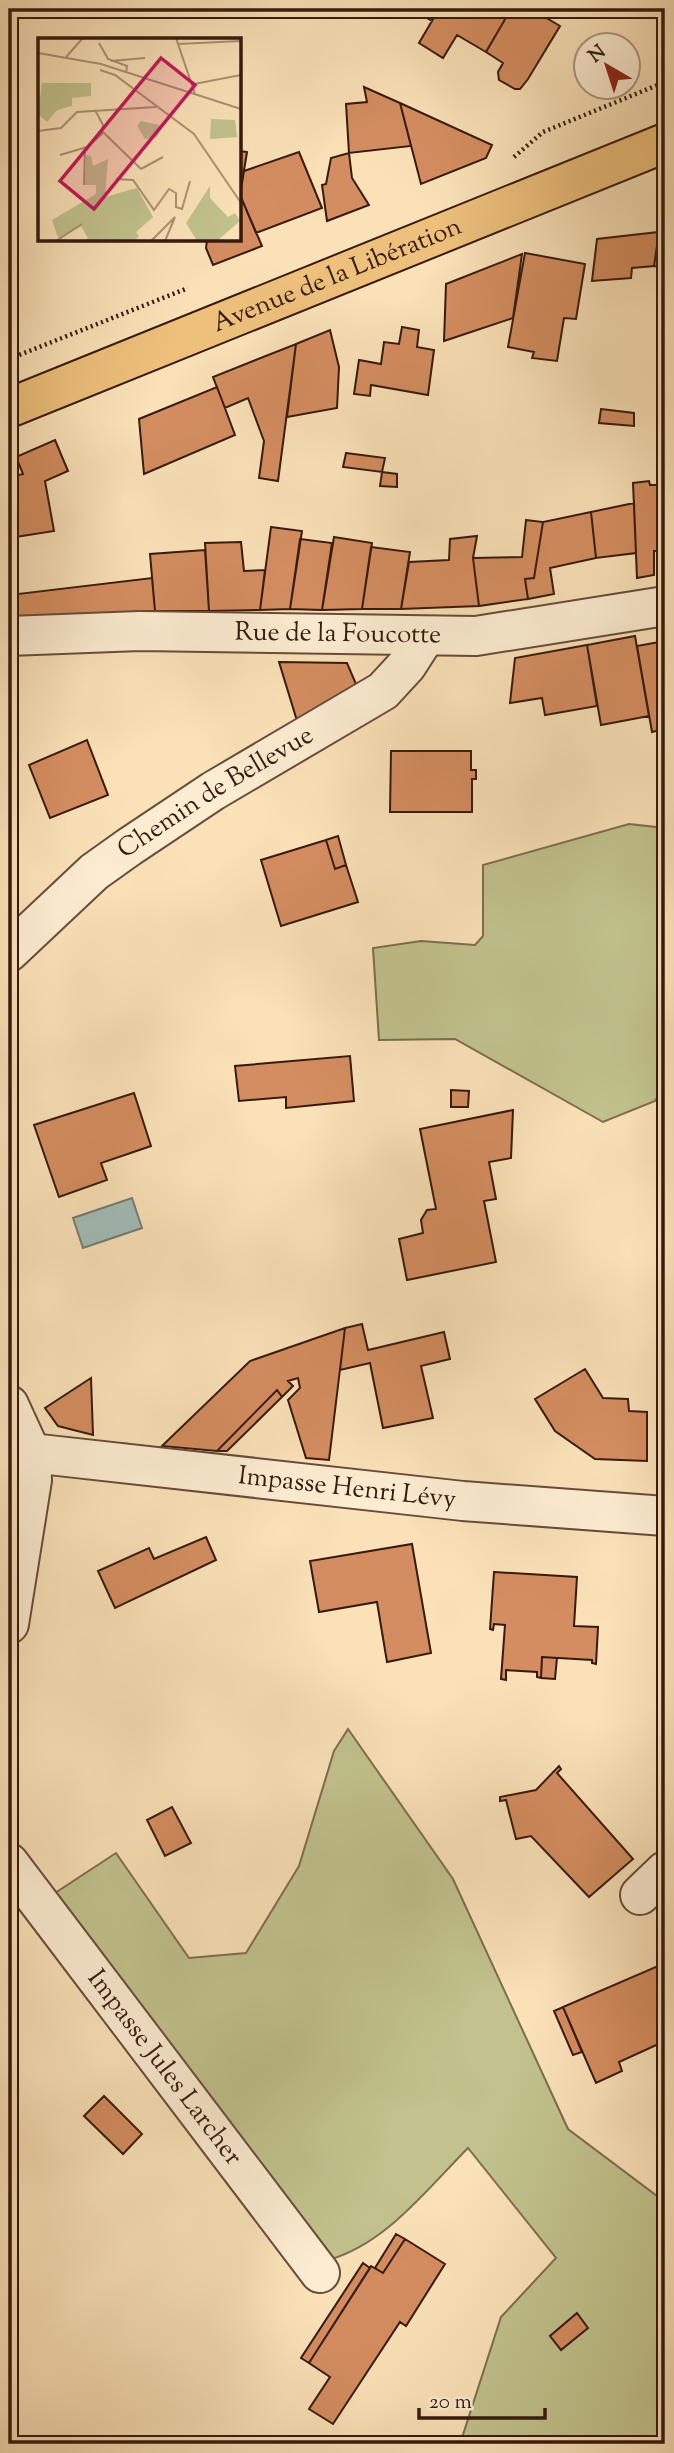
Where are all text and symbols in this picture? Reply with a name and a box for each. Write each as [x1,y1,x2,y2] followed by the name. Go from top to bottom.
[572,32,642,102] north arrow
[38,38,242,242] inset map
[583,39,612,70] text: N
[207,208,467,342] street label: Avenue de la Libération
[234,614,441,654] street label: Rue de la Foucotte
[110,717,321,868] street label: Chemin de Bellevue
[236,1458,458,1519] street label: Impasse Henri Lévy
[78,1962,251,2174] street label: Impasse Jules Larcher
[419,2376,544,2420] scale bar
[429,2388,472,2418] text: 20 m

